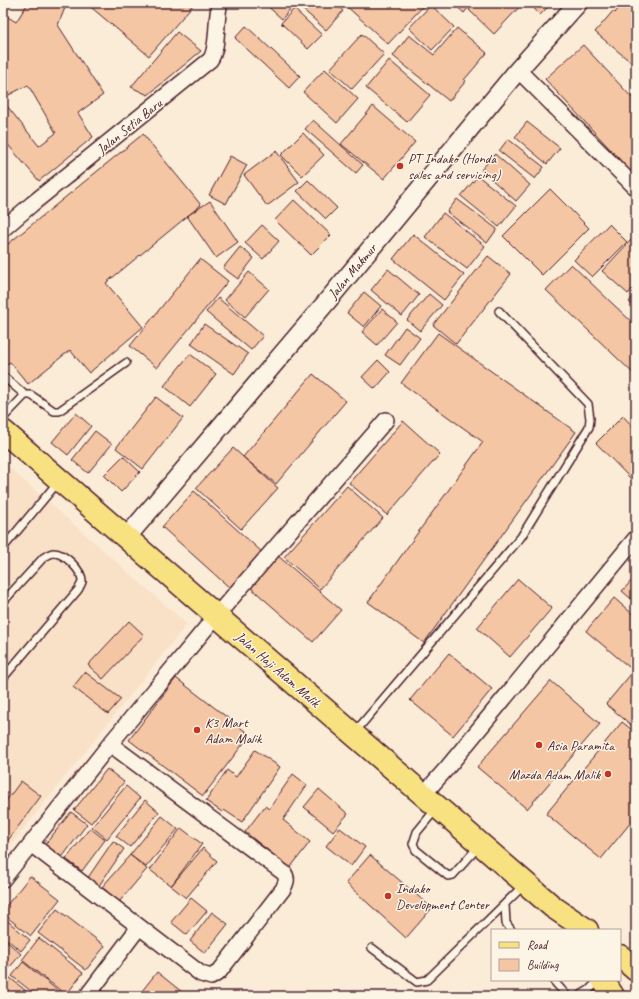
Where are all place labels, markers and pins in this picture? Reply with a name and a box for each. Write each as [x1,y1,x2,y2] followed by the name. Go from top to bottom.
[408,150,502,183] place label: PT Indako (Honda sales and servicing)
[395,161,405,171] marker: PT Indako (Honda sales and servicing)
[205,714,263,747] place label: K3 Mart Adam Malik
[192,725,202,735] marker: K3 Mart Adam Malik
[547,737,615,754] place label: Asia Paramita
[534,740,544,750] marker: Asia Paramita
[509,766,601,783] place label: Mazda Adam Malik
[603,769,613,779] marker: Mazda Adam Malik
[396,880,490,913] place label: Indako Development Center
[383,891,393,901] marker: Indako Development Center

